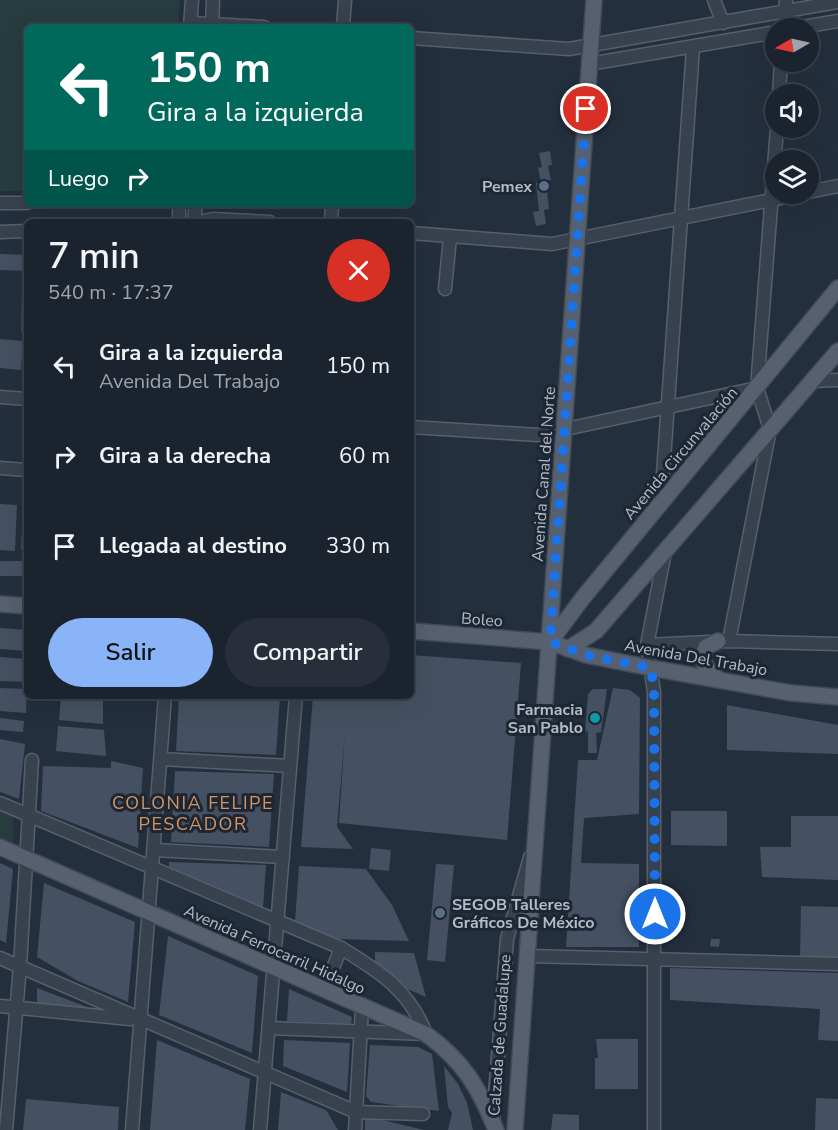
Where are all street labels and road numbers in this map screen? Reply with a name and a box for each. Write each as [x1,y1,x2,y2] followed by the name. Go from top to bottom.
[619,383,743,525] street label: Avenida Circunvalación
[527,386,561,562] street label: Avenida Canal del Norte
[460,608,504,632] street label: Boleo
[623,635,769,681] street label: Avenida Del Trabajo
[180,900,369,1000] street label: Avenida Ferrocarril Hidalgo
[483,954,517,1117] street label: Calzada de Guadalupe

